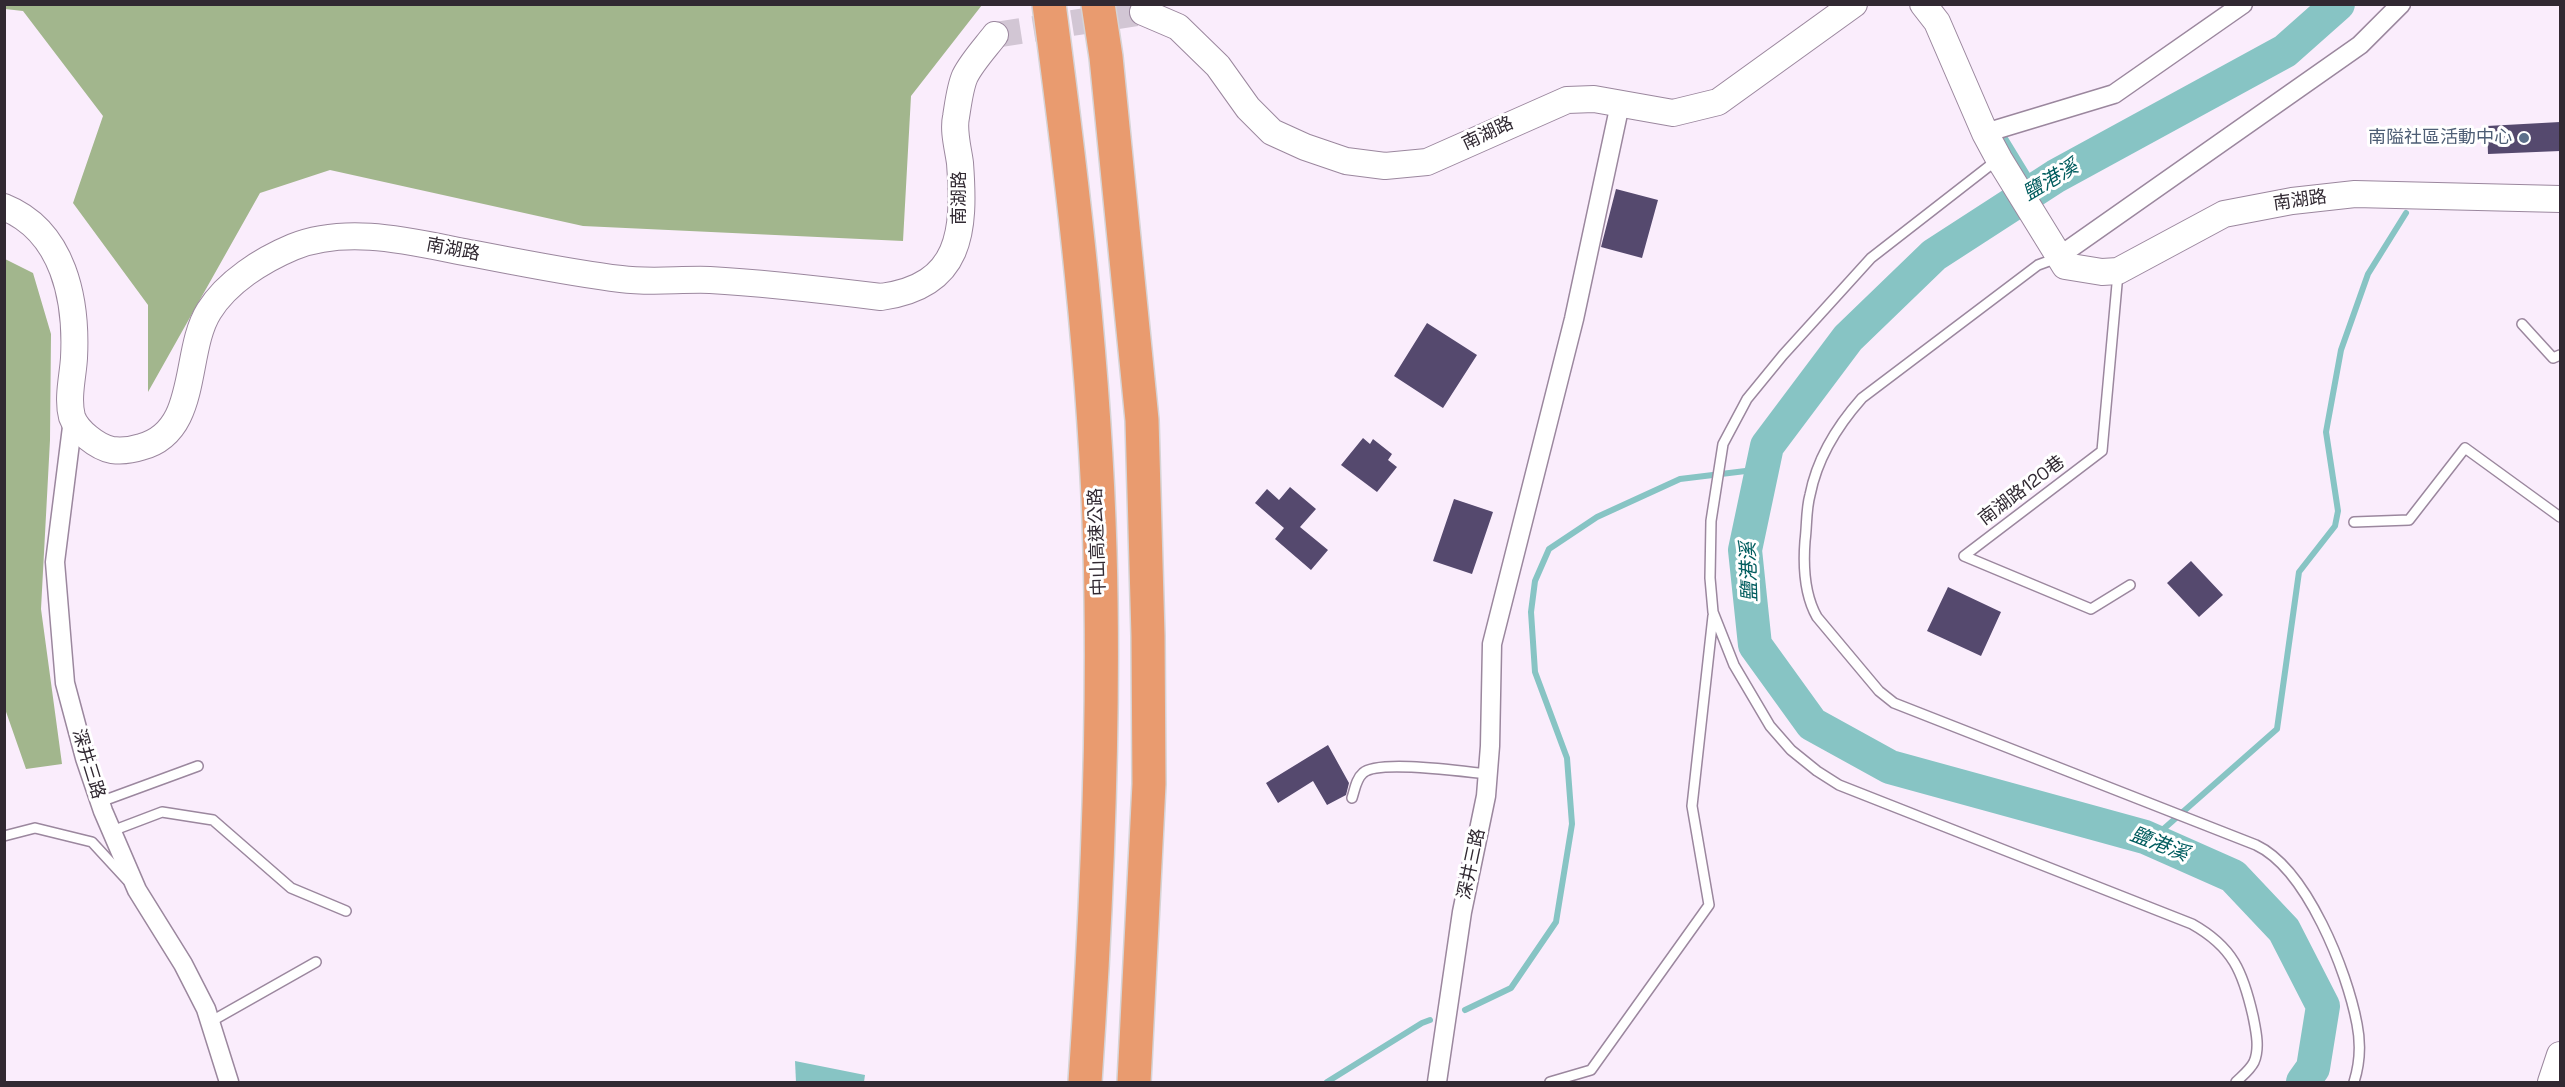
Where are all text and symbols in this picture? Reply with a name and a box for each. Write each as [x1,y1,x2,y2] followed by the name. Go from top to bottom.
[1459,113,1517,155] street label: 南湖路
[2368,127,2512,149] place label: 南隘社區活動中心
[2517,131,2531,145] marker: 南隘社區活動中心
[2019,155,2083,207] water label: 鹽港溪
[949,171,971,225] street label: 南湖路
[2272,187,2328,215] street label: 南湖路
[424,234,482,266] street label: 南湖路
[1975,452,2069,530] street label: 南湖路120巷
[1085,488,1111,596] street label: 中山高速公路
[1737,542,1763,602] water label: 鹽港溪
[67,726,109,802] street label: 深井三路
[2127,823,2191,867] water label: 鹽港溪
[1454,827,1490,901] street label: 深井三路

